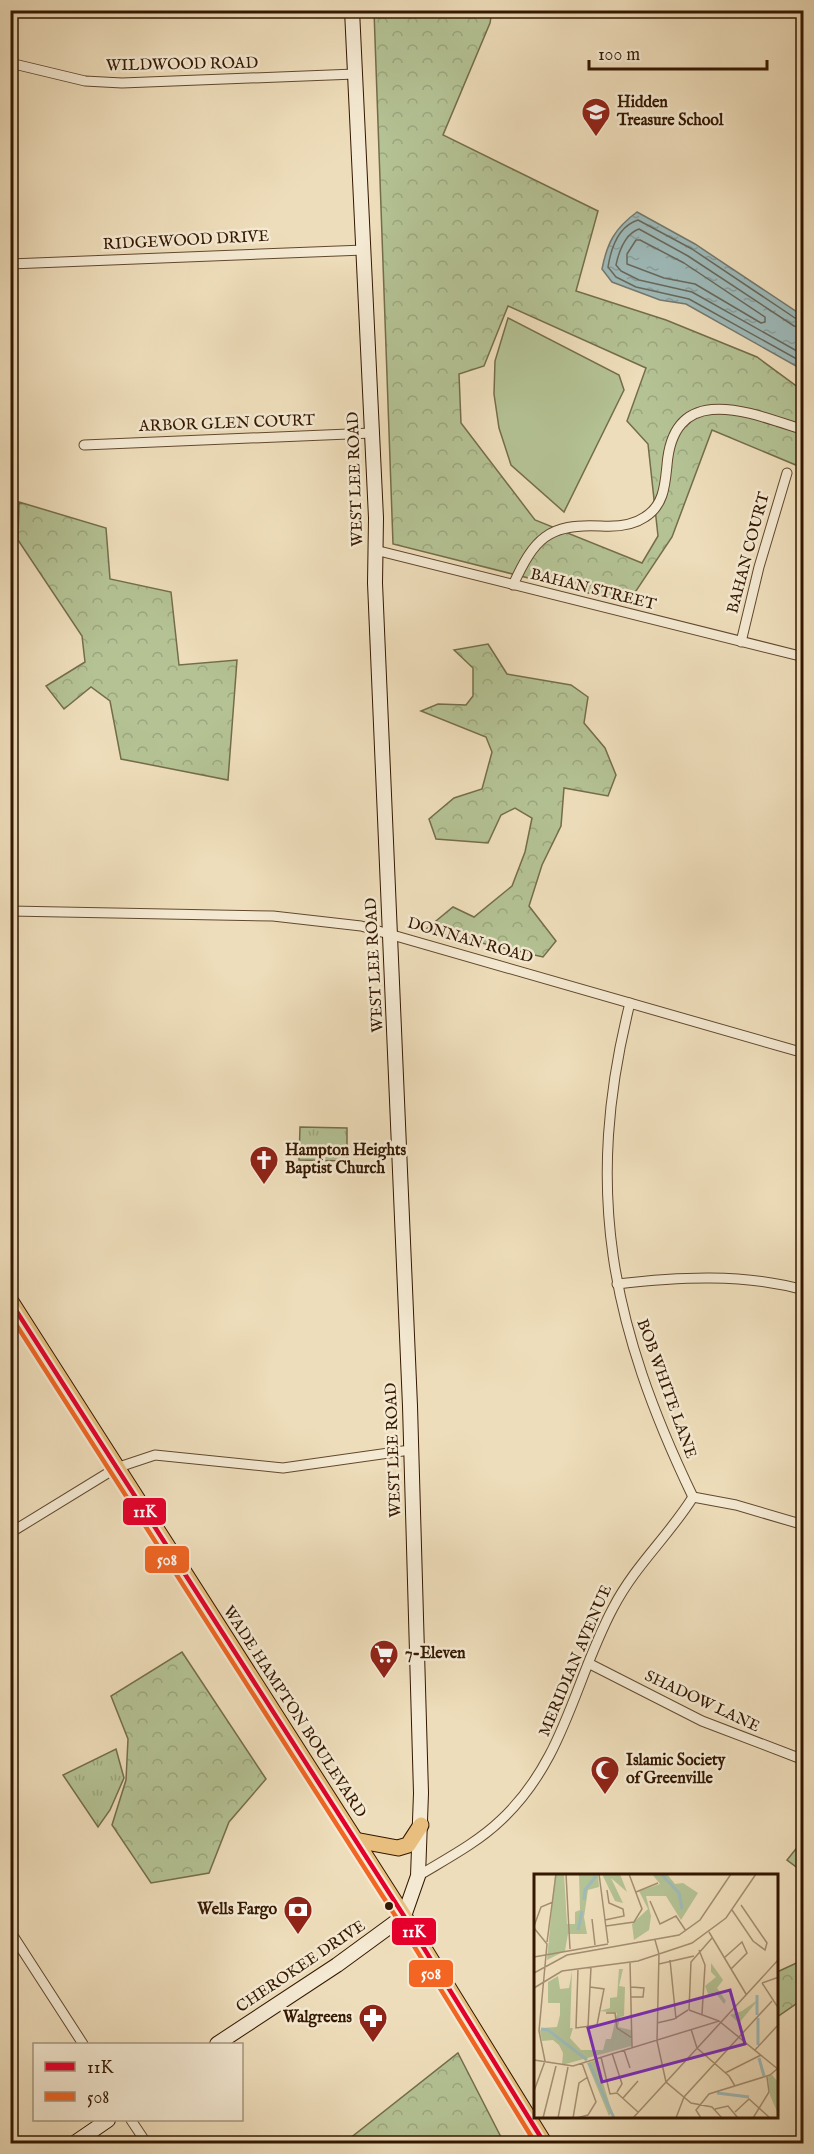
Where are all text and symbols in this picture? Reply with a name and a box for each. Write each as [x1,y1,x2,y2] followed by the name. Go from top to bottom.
[589,33,768,71] scale bar
[598,44,640,67] text: 100 m
[106,54,259,76] street label: WILDWOOD ROAD
[616,93,724,131] place label: Hidden Treasure School
[580,96,612,138] school or university icon: Hidden Treasure School
[102,227,270,255] street label: RIDGEWOOD DRIVE
[138,411,316,437] street label: ARBOR GLEN COURT
[344,411,368,547] street label: WEST LEE ROAD
[723,490,775,616] street label: BAHAN COURT
[528,565,658,615] street label: BAHAN STREET
[361,897,389,1033] street label: WEST LEE ROAD
[405,913,535,969] street label: DONNAN ROAD
[285,1141,407,1179] place label: Hampton Heights Baptist Church
[248,1144,280,1186] church icon: Hampton Heights Baptist Church
[631,1317,701,1461] street label: BOB WHITE LANE
[382,1382,406,1518] street label: WEST LEE ROAD
[122,1497,167,1526] line badge: 11K
[133,1503,158,1523] text: 11K
[144,1545,190,1574] line badge: 508
[157,1551,177,1571] text: 508
[535,1582,617,1740] street label: MERIDIAN AVENUE
[218,1602,370,1822] street label: WADE HAMPTON BOULEVARD
[368,1638,400,1680] supermarket icon: 7-Eleven
[405,1644,466,1664] place label: 7-Eleven
[641,1667,763,1737] street label: SHADOW LANE
[626,1751,726,1789] place label: Islamic Society of Greenville
[589,1754,621,1796] mosque icon: Islamic Society of Greenville
[534,1874,778,2118] inset map
[282,1894,314,1936] bank icon: Wells Fargo
[196,1900,277,1920] place label: Wells Fargo
[383,1900,395,1912] unlabelled marker
[233,1916,369,2018] street label: CHEROKEE DRIVE
[391,1917,437,1946] line badge: 11K
[402,1923,427,1943] text: 11K
[408,1959,454,1988] line badge: 508
[421,1965,441,1985] text: 508
[357,2002,389,2044] pharmacy icon: Walgreens
[282,2008,352,2028] place label: Walgreens
[33,2043,243,2121] legend
[87,2057,114,2080] text: 11K
[87,2087,109,2110] text: 508

